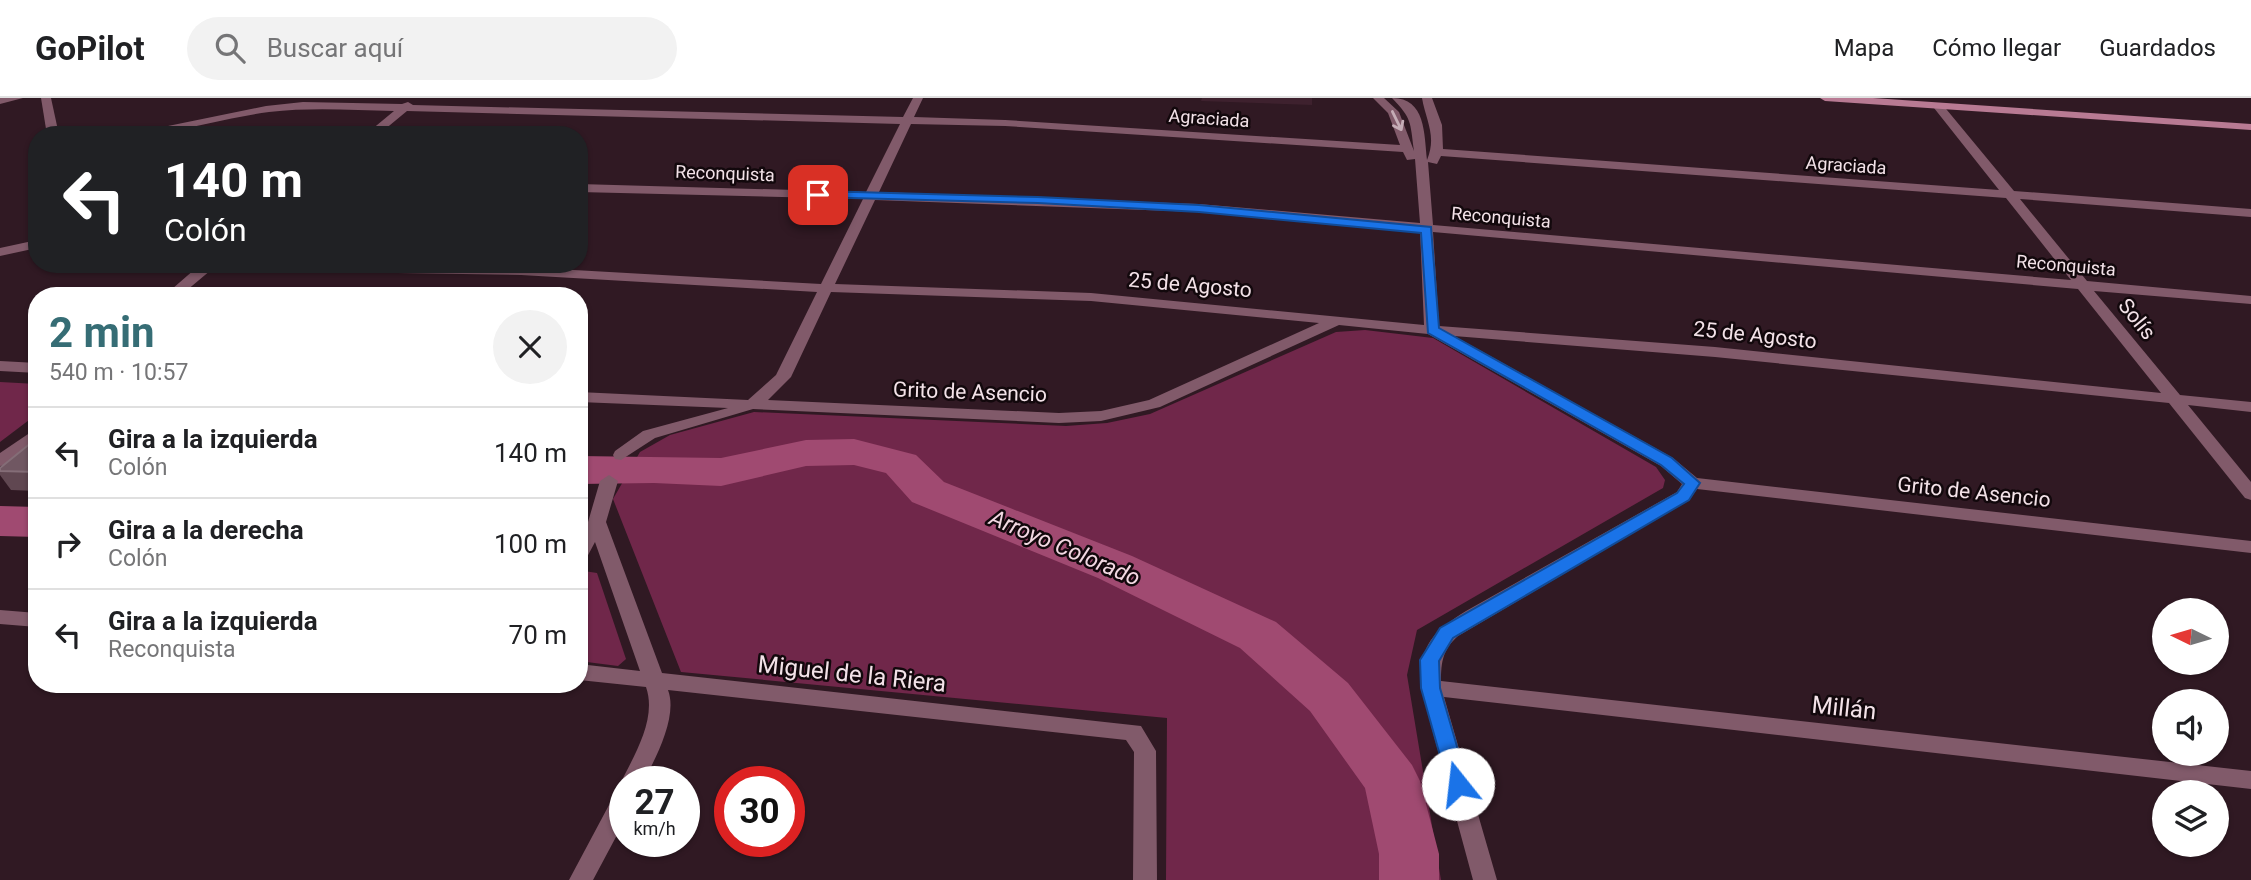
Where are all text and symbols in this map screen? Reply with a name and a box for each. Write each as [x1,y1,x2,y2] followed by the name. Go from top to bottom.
[187,17,677,80] search box
[35,29,145,68] text: GoPilot
[211,29,249,67] icon: search
[267,33,403,63] text: Buscar aquí
[1834,34,1894,62] text: Mapa
[1932,34,2061,62] text: Cómo llegar
[2099,34,2216,62] text: Guardados
[1168,105,1250,131] street label: Agraciada
[1390,110,1404,131] one-way arrow
[164,152,303,209] text: 140 m
[1805,152,1887,178] street label: Agraciada
[49,154,140,245] icon: left
[675,161,775,185] street label: Reconquista
[788,165,848,225] pin
[799,176,837,214] icon: arrive
[1450,202,1552,232] street label: Reconquista
[164,211,247,249] text: Colón
[2015,250,2117,280] street label: Reconquista
[1127,268,1253,302] street label: 25 de Agosto
[2113,294,2161,344] street label: Solís
[49,308,155,357] text: 2 min
[493,310,567,384] button: close
[1692,317,1818,353] street label: 25 de Agosto
[49,359,188,386] text: 540 m · 10:57
[893,377,1047,407] street label: Grito de Asencio
[108,424,318,454] text: Gira a la izquierda
[49,434,87,472] icon: left
[494,438,567,468] text: 140 m
[108,454,168,481] text: Colón
[1896,472,2052,512] street label: Grito de Asencio
[985,504,1144,592] water label: Arroyo Colorado
[108,515,304,545] text: Gira a la derecha
[49,525,87,563] icon: right
[494,529,567,559] text: 100 m
[108,545,168,572] text: Colón
[2152,598,2230,676] north arrow
[2152,598,2229,857] map controls
[108,606,318,636] text: Gira a la izquierda
[49,616,87,654] icon: left
[509,620,567,650] text: 70 m
[108,636,235,663] text: Reconquista
[756,650,948,698] street label: Miguel de la Riera
[2152,689,2229,766] button: sound
[1810,691,1878,725] street label: Millán
[1421,747,1495,821] position arrow
[714,766,805,857] speed limit sign: 30
[2152,780,2229,857] button: layers
[634,782,675,823] text: 27
[633,818,676,839] text: km/h

